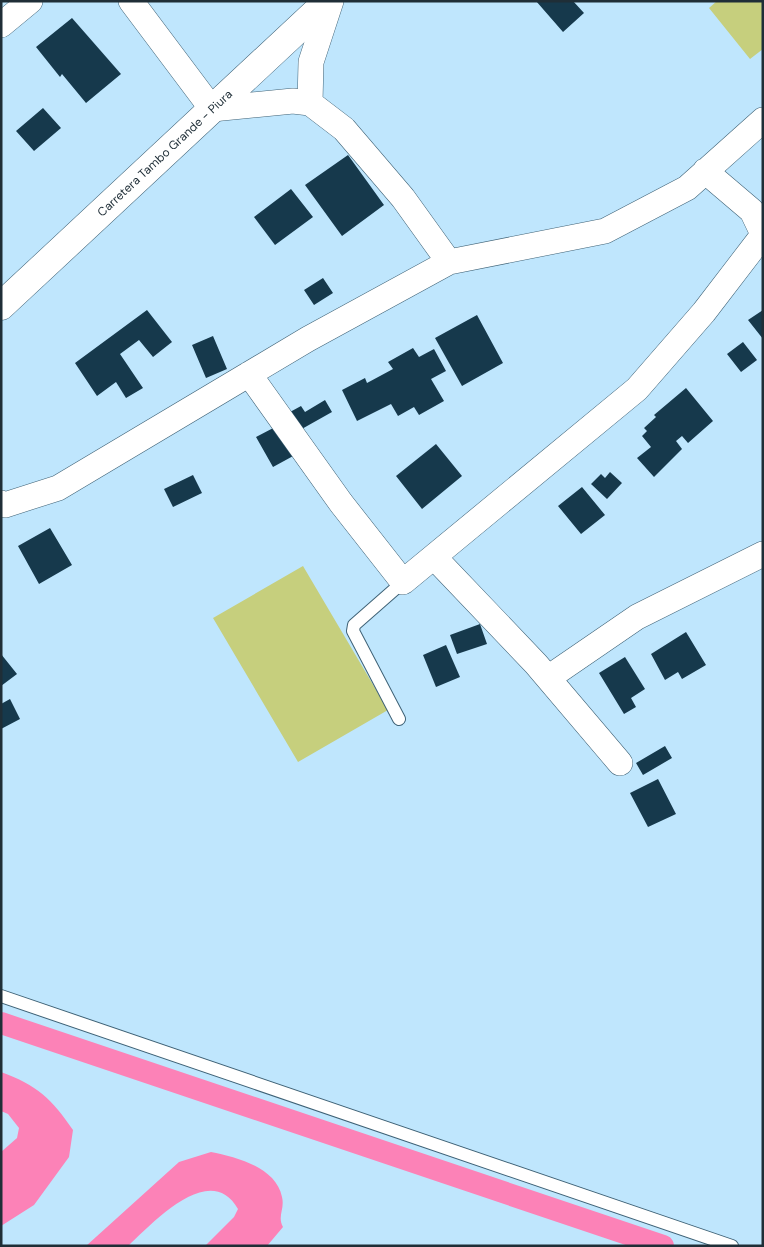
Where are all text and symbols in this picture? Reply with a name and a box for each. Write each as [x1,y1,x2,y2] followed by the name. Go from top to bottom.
[94,86,236,220] street label: Carretera Tambo Grande - Piura

